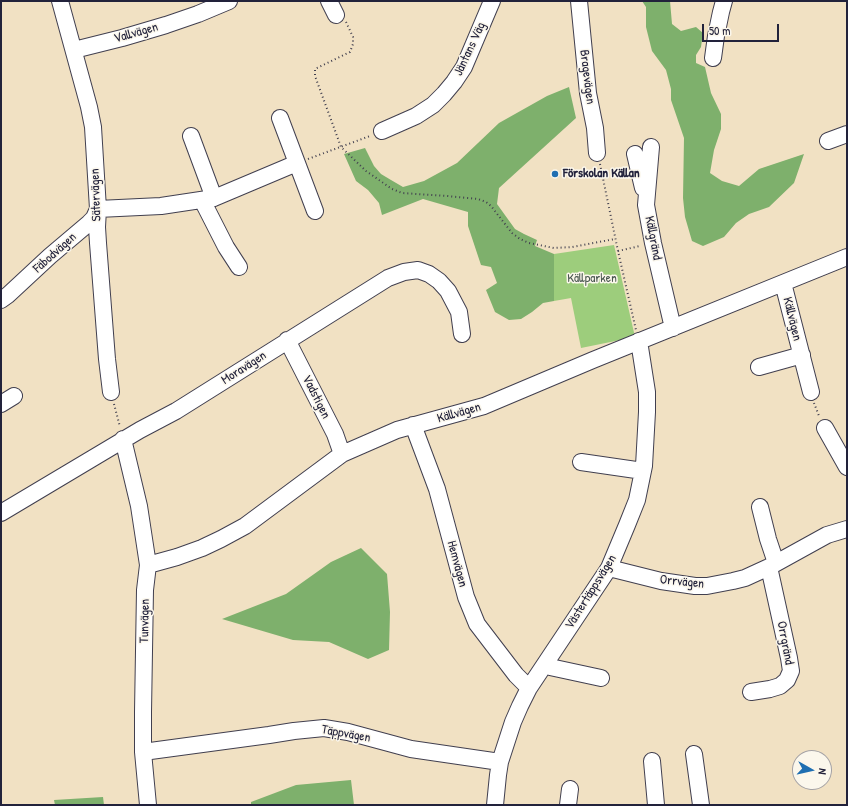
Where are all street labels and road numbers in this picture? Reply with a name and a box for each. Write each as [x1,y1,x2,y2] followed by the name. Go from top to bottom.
[112,19,160,47] street label: Vallvägen
[451,20,489,78] street label: Jäntans Väg
[576,49,598,105] street label: Bragevägen
[87,168,105,222] street label: Sätervägen
[641,215,665,261] street label: Källgränd
[30,230,80,276] street label: Fäbodvägen
[779,295,805,343] street label: Källvägen
[219,348,269,388] street label: Moravägen
[298,373,334,421] street label: Vadstigen
[435,399,483,427] street label: Källvägen
[443,539,471,589] street label: Hemvägen
[562,552,620,632] street label: Västertäppsvägen
[659,572,705,592] street label: Orrvägen
[137,599,153,643] street label: Tunvägen
[773,620,797,666] street label: Orrgränd
[320,722,372,746] street label: Täppvägen

